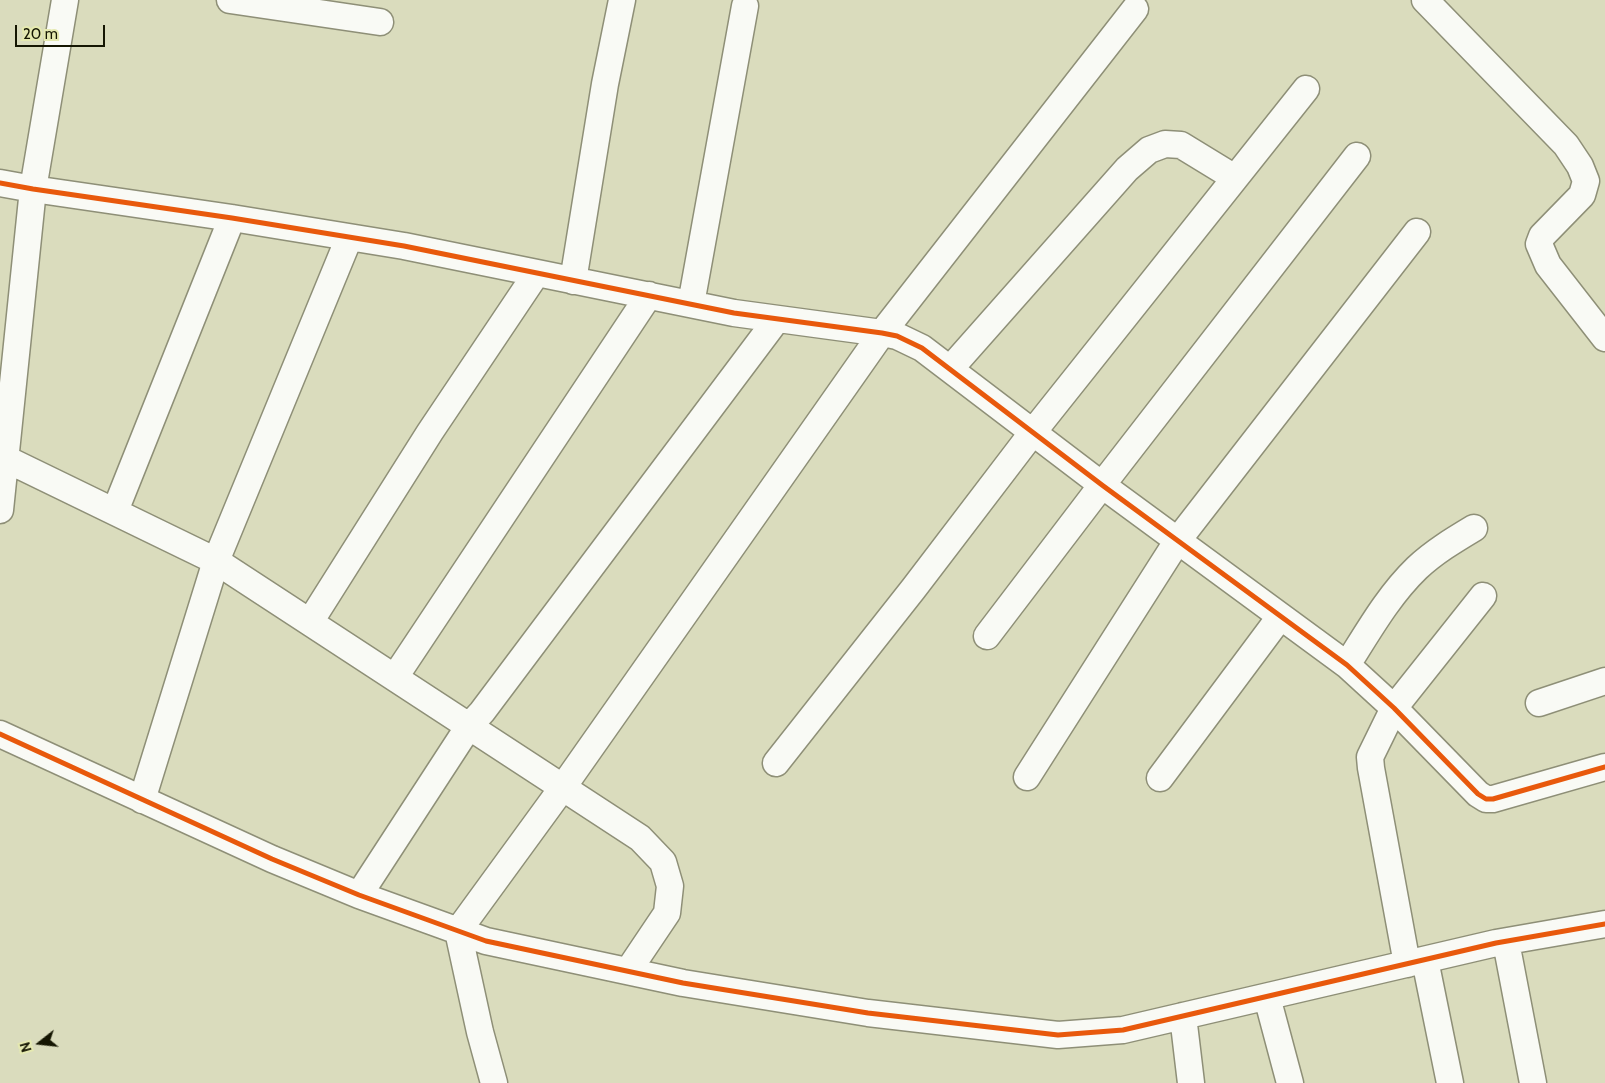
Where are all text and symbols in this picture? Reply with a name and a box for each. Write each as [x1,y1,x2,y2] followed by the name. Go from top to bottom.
[18,15,108,47] scale bar
[23,25,58,43] text: 20 m
[15,1018,65,1068] north arrow
[16,1040,36,1054] text: N

